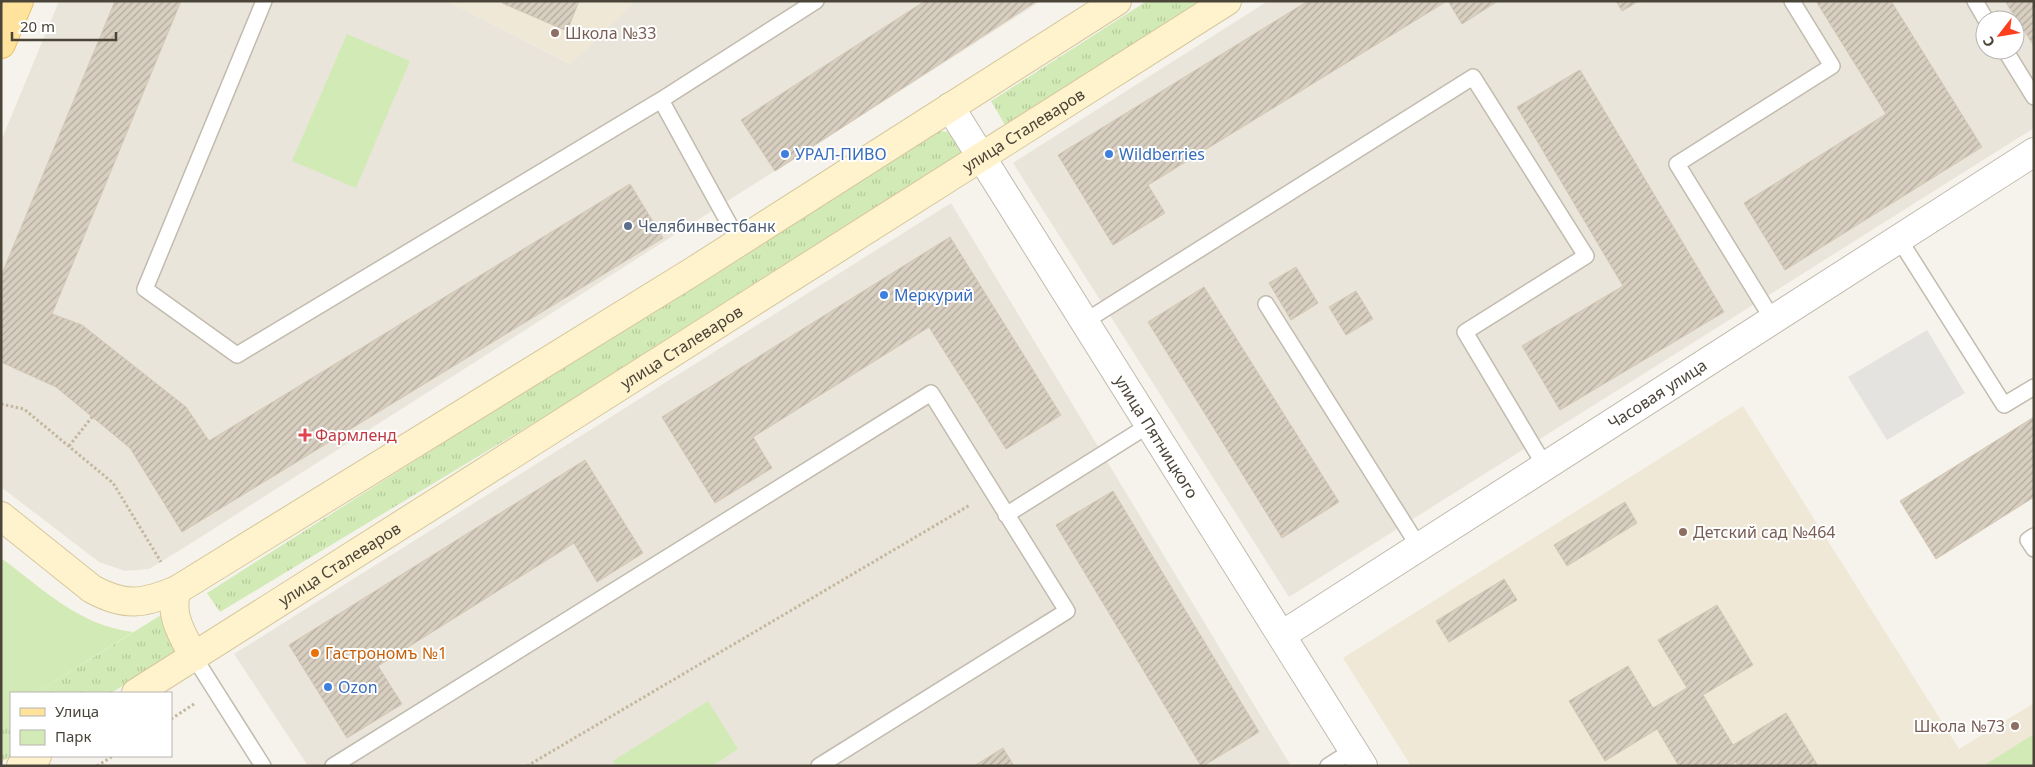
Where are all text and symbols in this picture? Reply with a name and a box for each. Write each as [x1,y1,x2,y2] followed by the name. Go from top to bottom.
[12,10,116,42] scale bar
[1975,10,2025,60] north arrow
[20,16,55,36] text: 20 m
[565,22,656,44] place label: Школа №33
[549,27,561,39] marker: Школа №33
[1978,33,1999,51] text: С
[958,83,1089,177] street label: улица Сталеваров
[795,143,887,165] place label: УРАЛ-ПИВО
[1119,143,1205,165] place label: Wildberries
[779,148,791,160] marker: УРАЛ-ПИВО
[1103,148,1115,160] marker: Wildberries
[638,215,776,237] place label: Челябинвестбанк
[622,220,634,232] marker: Челябинвестбанк
[894,284,973,306] place label: Меркурий
[878,289,890,301] marker: Меркурий
[616,300,747,394] street label: улица Сталеваров
[1603,354,1711,434] street label: Часовая улица
[1110,371,1204,502] street label: улица Пятницкого
[315,424,397,446] place label: Фармленд
[299,429,311,441] marker: Фармленд
[274,517,405,611] street label: улица Сталеваров
[1693,521,1835,543] place label: Детский сад №464
[1677,526,1689,538] marker: Детский сад №464
[325,642,447,664] place label: Гастрономъ №1
[309,647,321,659] marker: Гастрономъ №1
[338,676,378,698] place label: Ozon
[322,681,334,693] marker: Ozon
[10,692,172,757] legend
[55,701,99,721] text: Улица
[1914,715,2005,737] place label: Школа №73
[2009,720,2021,732] marker: Школа №73
[55,726,91,746] text: Парк

